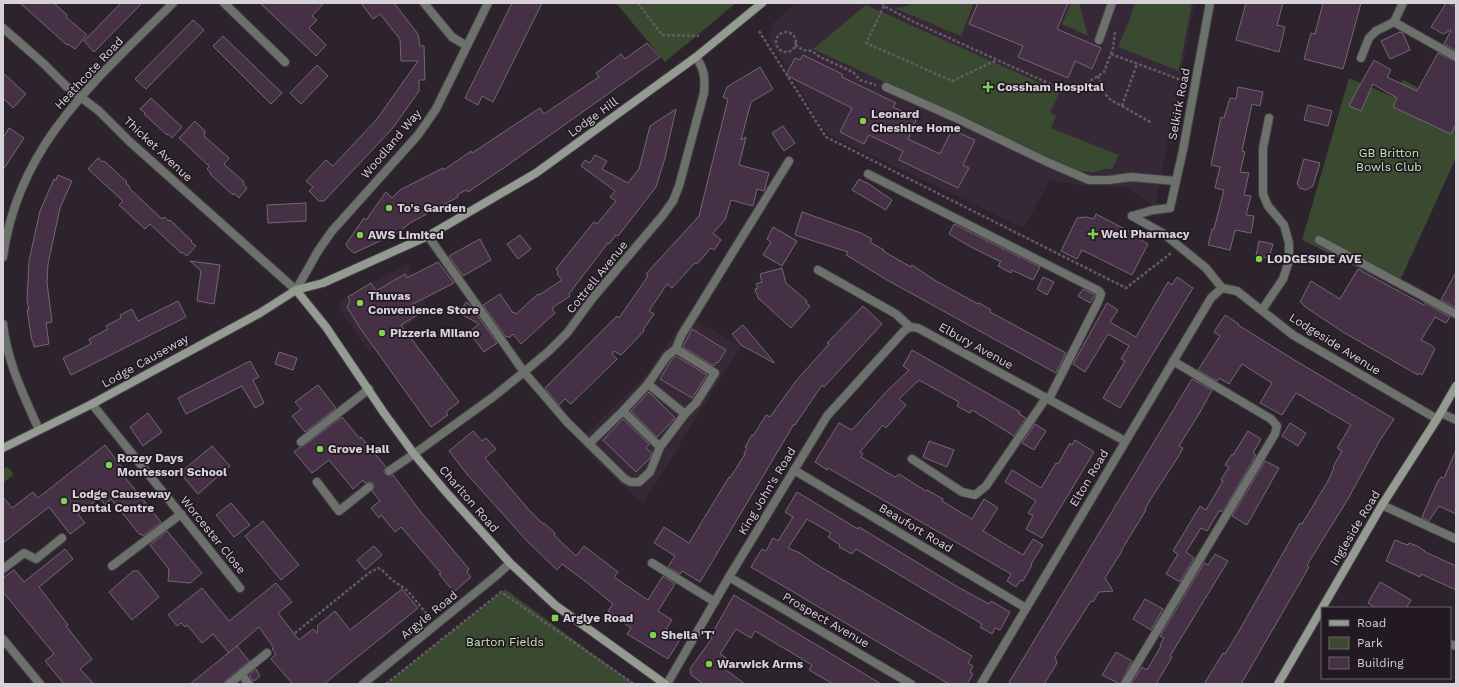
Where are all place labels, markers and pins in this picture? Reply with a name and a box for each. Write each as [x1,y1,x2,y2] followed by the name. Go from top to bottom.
[997,80,1104,94] place label: Cossham Hospital
[982,81,994,93] marker: Cossham Hospital
[871,107,961,135] place label: Leonard Cheshire Home
[858,116,868,126] marker: Leonard Cheshire Home
[397,201,466,215] place label: To's Garden
[384,203,394,213] marker: To's Garden
[1101,227,1190,241] place label: Well Pharmacy
[368,228,444,242] place label: AWS Limited
[1088,229,1098,239] marker: Well Pharmacy
[355,230,365,240] marker: AWS Limited
[1267,252,1362,266] place label: LODGESIDE AVE
[1254,254,1264,264] marker: LODGESIDE AVE
[368,289,479,317] place label: Thuvas Convenience Store
[355,298,365,308] marker: Thuvas Convenience Store
[390,326,480,340] place label: Pizzeria Milano
[377,328,387,338] marker: Pizzeria Milano
[328,442,390,456] place label: Grove Hall
[315,444,325,454] marker: Grove Hall
[117,451,227,479] place label: Rozey Days Montessori School
[104,460,114,470] marker: Rozey Days Montessori School
[72,487,171,515] place label: Lodge Causeway Dental Centre
[59,496,69,506] marker: Lodge Causeway Dental Centre
[563,611,633,625] place label: Arglye Road
[550,613,560,623] marker: Arglye Road
[661,628,715,642] place label: Sheila 'T'
[648,630,658,640] marker: Sheila 'T'
[717,657,804,671] place label: Warwick Arms
[704,659,714,669] marker: Warwick Arms

